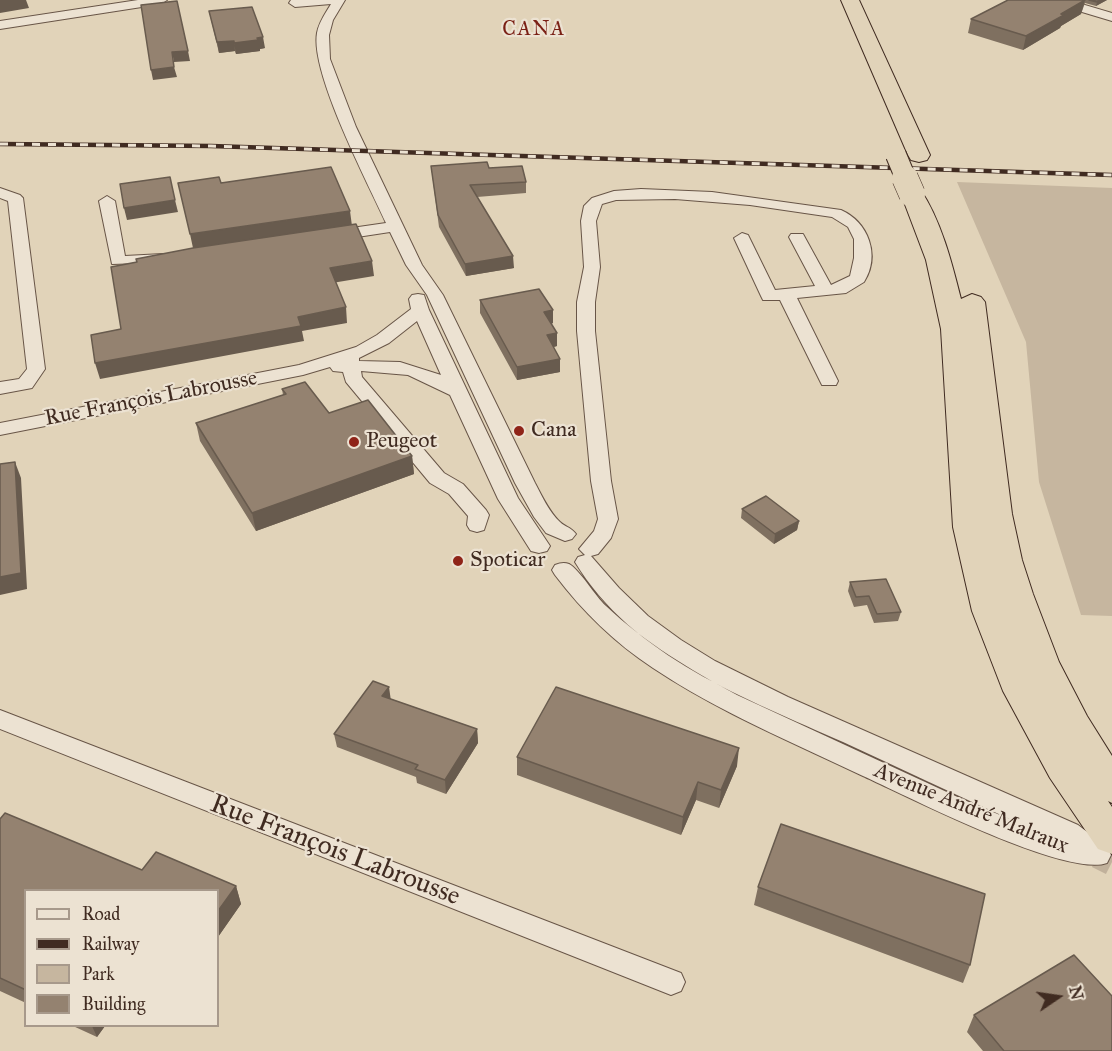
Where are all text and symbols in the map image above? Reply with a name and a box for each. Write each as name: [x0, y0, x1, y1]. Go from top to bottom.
district label: CANA: [502, 18, 566, 42]
street label: Rue François Labrousse: [42, 365, 260, 433]
place label: Cana: [531, 418, 576, 444]
marker: Cana: [512, 424, 526, 438]
place label: Peugeot: [366, 429, 437, 455]
marker: Peugeot: [347, 435, 361, 449]
place label: Spoticar: [470, 548, 545, 574]
marker: Spoticar: [451, 554, 465, 568]
street label: Avenue André Malraux: [870, 758, 1072, 860]
street label: Rue François Labrousse: [205, 788, 465, 914]
legend: [24, 889, 219, 1027]
text: Road: [82, 903, 120, 925]
text: Railway: [82, 933, 139, 955]
text: Park: [82, 963, 115, 985]
north arrow: [1028, 967, 1088, 1027]
text: N: [1065, 984, 1087, 1002]
text: Building: [82, 993, 145, 1015]

